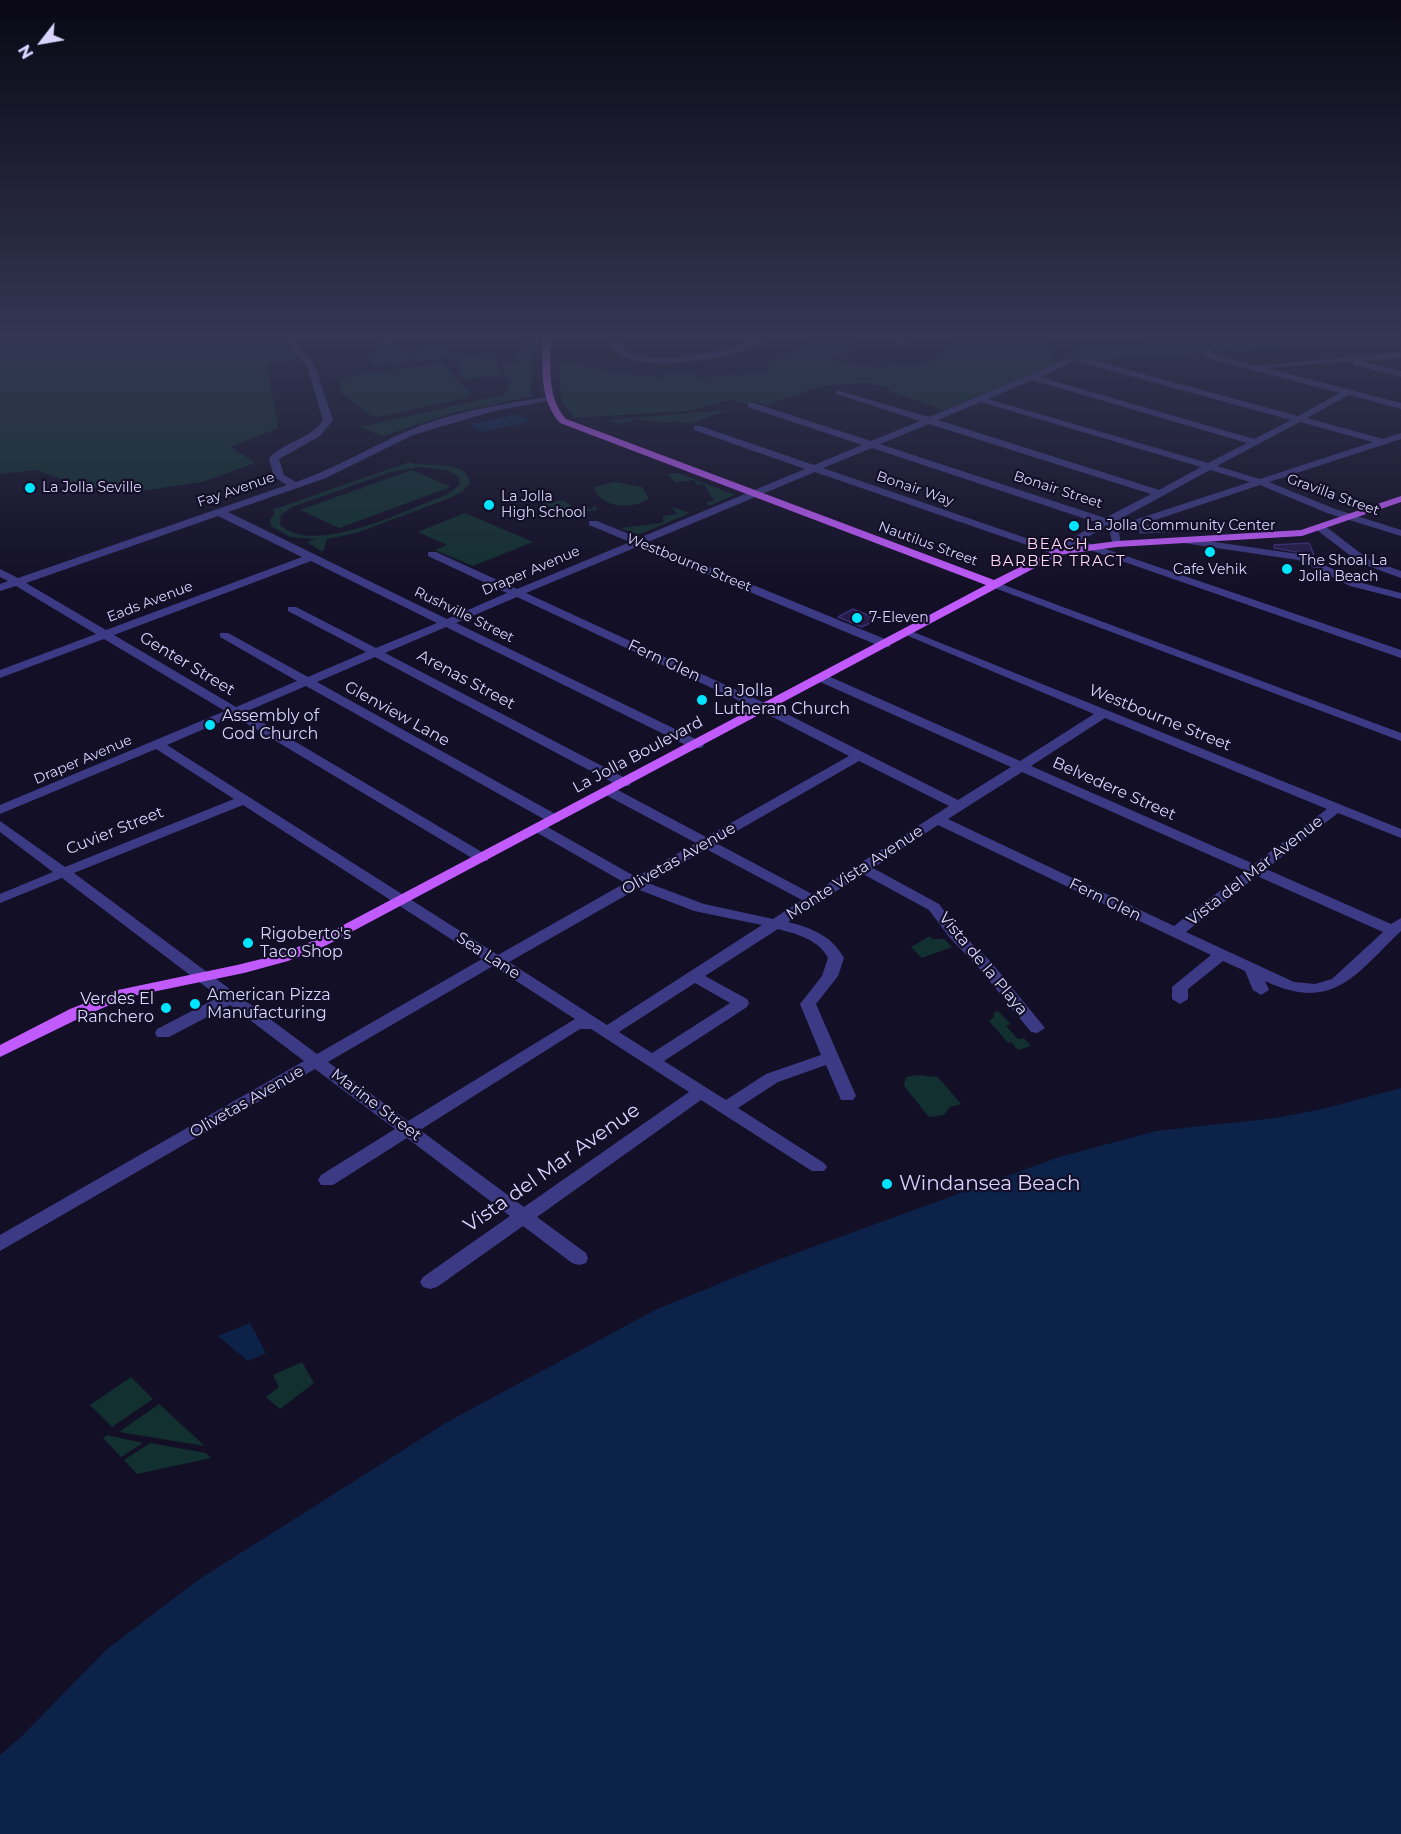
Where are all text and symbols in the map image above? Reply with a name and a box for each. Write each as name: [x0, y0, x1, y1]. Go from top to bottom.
north arrow: [12, 12, 72, 72]
text: N: [15, 41, 38, 62]
street label: Bonair Way: [874, 468, 956, 510]
street label: Bonair Street: [1011, 468, 1105, 512]
street label: Fay Avenue: [195, 469, 277, 511]
street label: Gravilla Street: [1284, 470, 1382, 520]
place label: La Jolla Seville: [42, 480, 142, 496]
marker: La Jolla Seville: [23, 481, 37, 495]
place label: La Jolla High School: [501, 489, 586, 522]
marker: La Jolla High School: [482, 498, 496, 512]
street label: Nautilus Street: [876, 518, 980, 570]
place label: La Jolla Community Center: [1086, 518, 1275, 534]
marker: La Jolla Community Center: [1067, 519, 1081, 533]
street label: Westbourne Street: [624, 530, 754, 596]
district label: BEACH BARBER TRACT: [990, 536, 1126, 571]
street label: Draper Avenue: [479, 543, 583, 599]
marker: Cafe Vehik: [1203, 545, 1217, 559]
place label: The Shoal La Jolla Beach: [1299, 553, 1388, 586]
place label: Cafe Vehik: [1173, 562, 1247, 578]
marker: The Shoal La Jolla Beach: [1280, 562, 1294, 576]
street label: Eads Avenue: [105, 578, 195, 626]
street label: Rushville Street: [411, 584, 517, 646]
place label: 7-Eleven: [869, 610, 929, 626]
marker: 7-Eleven: [850, 611, 864, 625]
street label: Genter Street: [136, 628, 238, 700]
street label: Fern Glen: [625, 636, 703, 686]
street label: Arenas Street: [414, 646, 518, 714]
street label: Glenview Lane: [341, 677, 453, 751]
place label: La Jolla Lutheran Church: [714, 681, 850, 719]
street label: Westbourne Street: [1086, 681, 1234, 755]
marker: La Jolla Lutheran Church: [695, 693, 709, 707]
place label: Assembly of God Church: [222, 706, 319, 744]
street label: La Jolla Boulevard: [570, 713, 706, 797]
marker: Assembly of God Church: [203, 718, 217, 732]
street label: Draper Avenue: [31, 732, 135, 788]
street label: Belvedere Street: [1049, 753, 1179, 825]
street label: Cuvier Street: [63, 803, 167, 859]
street label: Vista del Mar Avenue: [1183, 812, 1327, 930]
street label: Olivetas Avenue: [619, 819, 739, 899]
street label: Monte Vista Avenue: [783, 822, 927, 924]
street label: Fern Glen: [1066, 874, 1144, 926]
street label: Vista de la Playa: [934, 909, 1032, 1019]
place label: Rigoberto's Taco Shop: [260, 924, 351, 962]
street label: Sea Lane: [452, 928, 524, 984]
marker: Rigoberto's Taco Shop: [241, 936, 255, 950]
place label: American Pizza Manufacturing: [207, 985, 331, 1023]
place label: Verdes El Ranchero: [77, 989, 154, 1027]
marker: American Pizza Manufacturing: [188, 997, 202, 1011]
marker: Verdes El Ranchero: [159, 1001, 173, 1015]
street label: Olivetas Avenue: [187, 1062, 307, 1142]
street label: Marine Street: [327, 1065, 425, 1145]
street label: Vista del Mar Avenue: [459, 1098, 645, 1238]
place label: Windansea Beach: [899, 1172, 1081, 1196]
marker: Windansea Beach: [880, 1177, 894, 1191]

